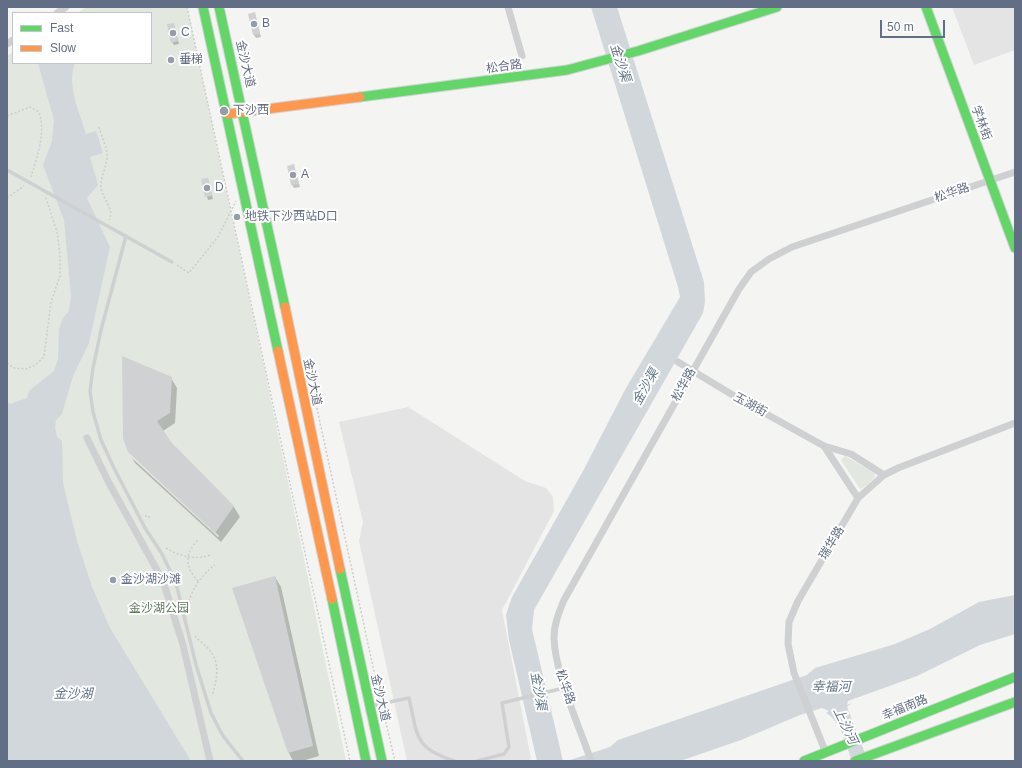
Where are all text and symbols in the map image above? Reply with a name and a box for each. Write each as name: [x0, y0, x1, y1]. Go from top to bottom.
legend: [12, 12, 152, 64]
scale bar: [882, 12, 947, 38]
place label: B: [262, 17, 270, 31]
marker: B: [249, 19, 259, 29]
text: 50 m: [887, 20, 914, 34]
text: Fast: [50, 21, 73, 35]
place label: C: [181, 26, 190, 40]
marker: C: [168, 28, 178, 38]
street label: 金沙大道: [233, 39, 257, 89]
text: Slow: [50, 41, 76, 55]
water label: 金沙渠: [607, 42, 633, 84]
place label: 垂梯: [179, 53, 203, 67]
marker: 垂梯: [166, 55, 176, 65]
street label: 松合路: [485, 57, 523, 77]
place label: 下沙西: [233, 104, 269, 118]
street label: 学林街: [968, 104, 994, 142]
marker: 下沙西: [218, 105, 230, 117]
place label: A: [301, 168, 309, 182]
marker: A: [288, 170, 298, 180]
street label: 松华路: [933, 180, 971, 206]
place label: D: [215, 181, 224, 195]
marker: D: [202, 183, 212, 193]
place label: 地铁下沙西站D口: [245, 210, 338, 224]
marker: 地铁下沙西站D口: [232, 212, 242, 222]
street label: 金沙大道: [300, 357, 324, 407]
water label: 金沙渠: [630, 366, 662, 408]
street label: 松华路: [669, 366, 699, 404]
street label: 玉湖街: [731, 390, 769, 420]
street label: 瑞华路: [817, 524, 847, 562]
place label: 金沙湖沙滩: [121, 573, 181, 587]
marker: 金沙湖沙滩: [108, 575, 118, 585]
park label: 金沙湖公园: [129, 602, 189, 616]
street label: 松华路: [552, 668, 578, 706]
water label: 金沙渠: [527, 670, 549, 712]
street label: 金沙大道: [368, 673, 392, 723]
water label: 幸福河: [812, 679, 850, 695]
water label: 金沙湖: [54, 686, 92, 702]
street label: 幸福南路: [880, 692, 930, 724]
water label: 上沙河: [829, 705, 861, 747]

